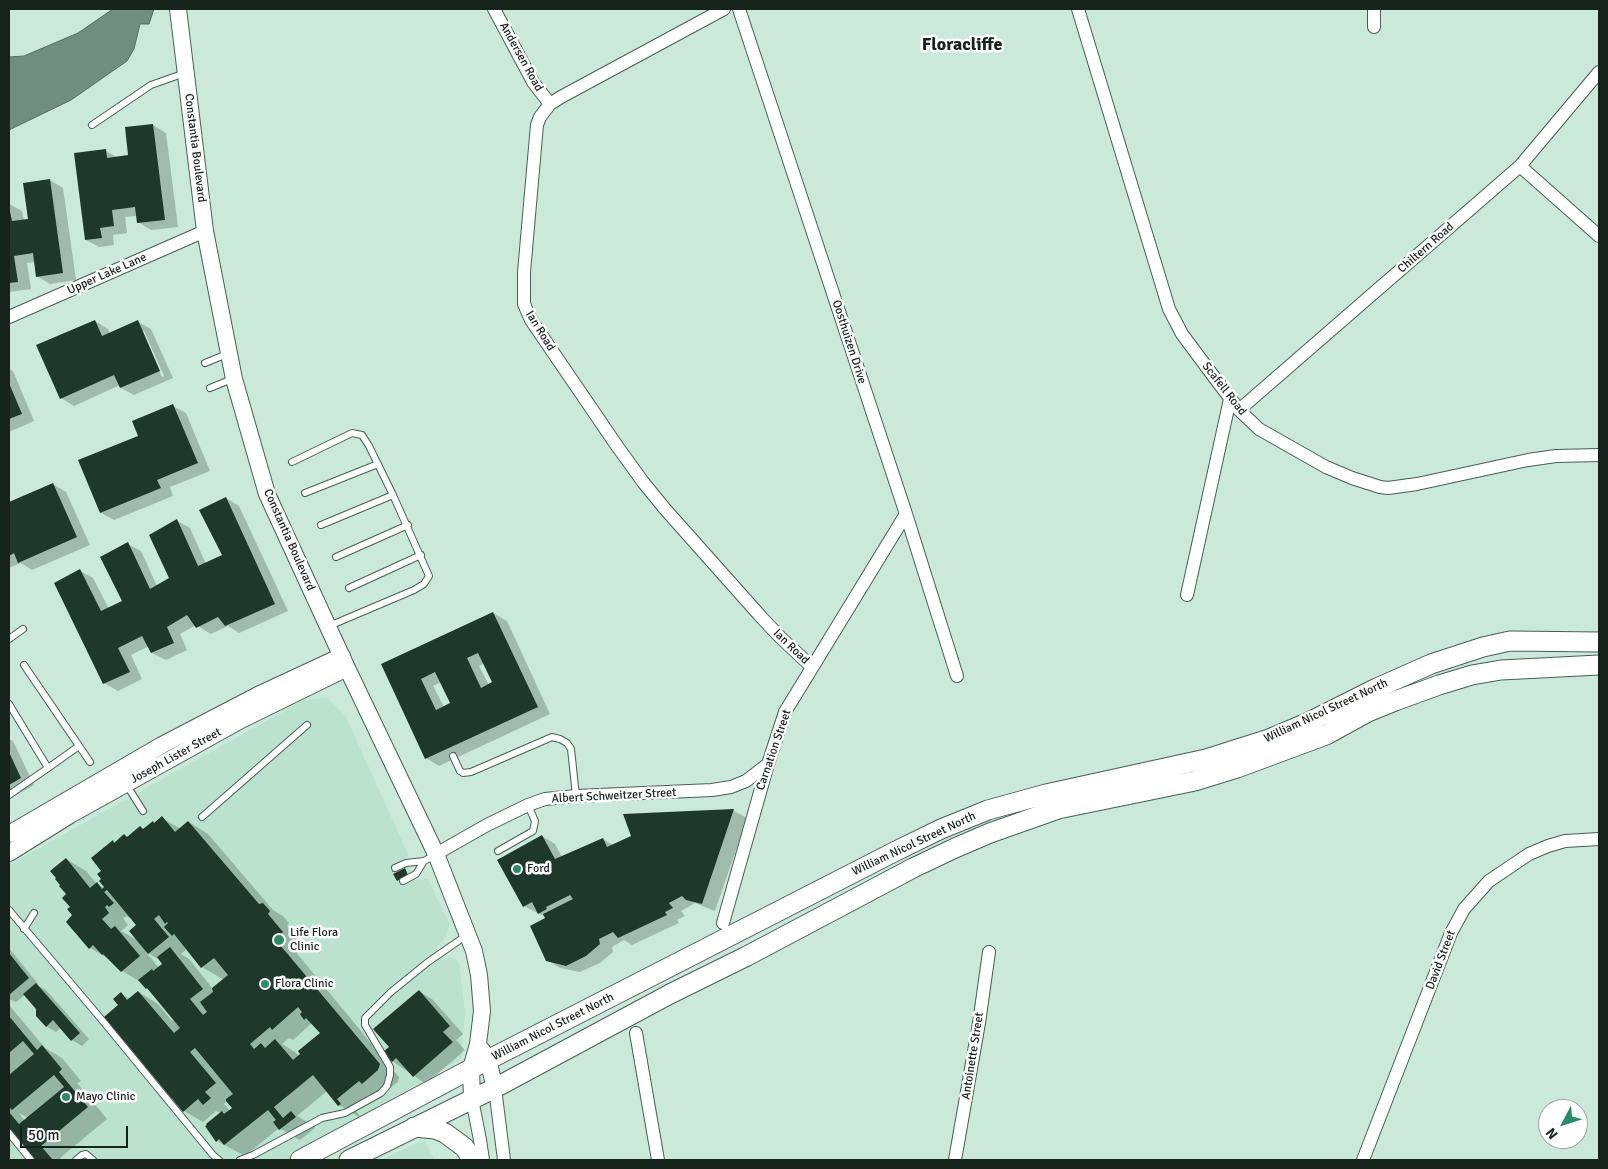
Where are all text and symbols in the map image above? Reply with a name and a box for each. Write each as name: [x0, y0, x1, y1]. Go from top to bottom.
street label: Andersen Road: [496, 20, 546, 94]
district label: Floracliffe: [922, 34, 1002, 56]
street label: Constantia Boulevard: [181, 93, 209, 203]
street label: Chiltern Road: [1395, 220, 1457, 276]
street label: Upper Lake Lane: [65, 250, 149, 298]
street label: Oosthuizen Drive: [829, 298, 869, 386]
street label: Ian Road: [522, 308, 558, 354]
street label: Scafell Road: [1199, 360, 1249, 418]
street label: Constantia Boulevard: [260, 487, 318, 593]
street label: Ian Road: [770, 626, 812, 668]
street label: William Nicol Street North: [1262, 676, 1390, 746]
street label: Carnation Street: [753, 708, 795, 792]
street label: Joseph Lister Street: [128, 725, 224, 787]
street label: Albert Schweitzer Street: [551, 786, 677, 806]
street label: William Nicol Street North: [850, 809, 978, 879]
place label: Ford: [527, 862, 550, 876]
marker: Ford: [511, 863, 523, 875]
place label: Life Flora Clinic: [290, 926, 338, 954]
street label: David Street: [1423, 928, 1459, 992]
marker: Life Flora Clinic: [272, 933, 286, 947]
place label: Flora Clinic: [275, 977, 333, 991]
marker: Flora Clinic: [259, 978, 271, 990]
street label: William Nicol Street North: [490, 990, 616, 1064]
street label: Antoinette Street: [959, 1011, 987, 1101]
place label: Mayo Clinic: [76, 1090, 135, 1104]
marker: Mayo Clinic: [60, 1091, 72, 1103]
north arrow: [1538, 1099, 1588, 1149]
scale bar: [22, 1116, 130, 1148]
text: N: [1542, 1124, 1562, 1143]
text: 50 m: [28, 1126, 59, 1144]

